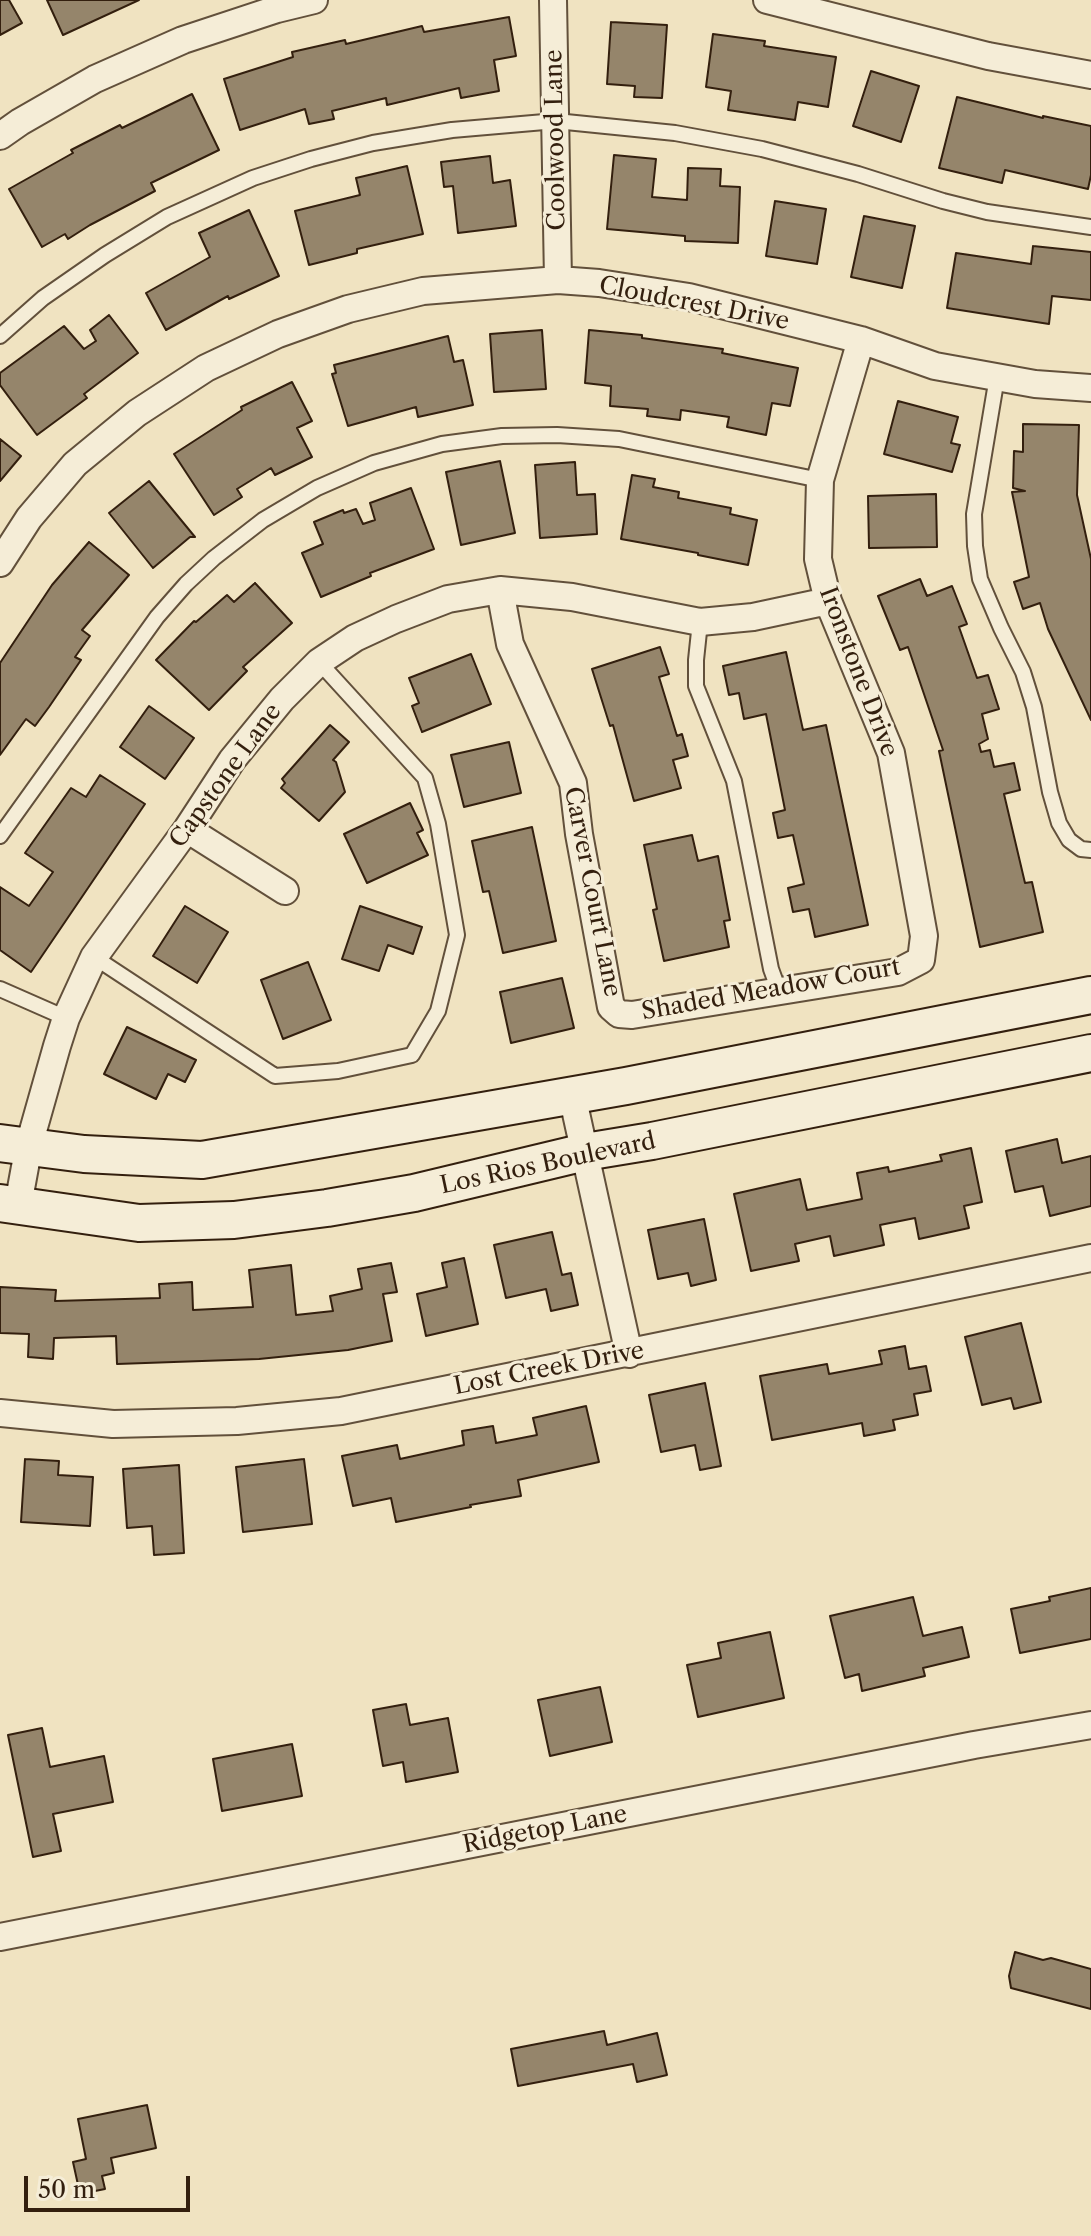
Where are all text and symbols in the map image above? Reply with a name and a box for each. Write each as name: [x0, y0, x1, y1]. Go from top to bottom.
street label: Coolwood Lane: [540, 49, 572, 231]
street label: Cloudcrest Drive: [596, 271, 792, 337]
street label: Ironstone Drive: [812, 583, 904, 761]
street label: Capstone Lane: [164, 698, 288, 854]
street label: Carver Court Lane: [558, 785, 626, 999]
street label: Shaded Meadow Court: [639, 953, 903, 1027]
street label: Los Rios Boulevard: [438, 1127, 658, 1201]
street label: Lost Creek Drive: [451, 1336, 647, 1402]
street label: Ridgetop Lane: [460, 1800, 630, 1860]
scale bar: [28, 2160, 194, 2210]
text: 50 m: [38, 2175, 95, 2204]

